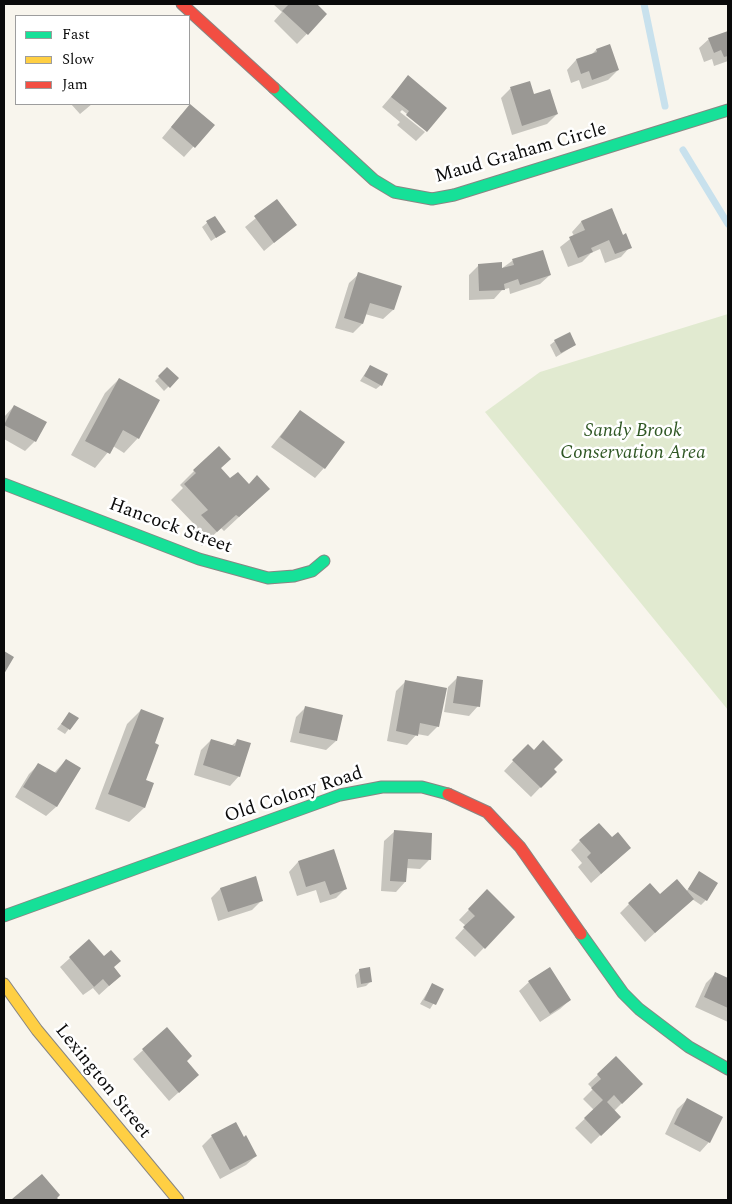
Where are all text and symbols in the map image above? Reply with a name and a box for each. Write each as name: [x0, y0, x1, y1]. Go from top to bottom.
legend: [15, 15, 190, 105]
text: Fast: [62, 23, 90, 46]
text: Slow: [62, 48, 94, 71]
text: Jam: [62, 73, 88, 96]
street label: Maud Graham Circle: [433, 119, 609, 189]
park label: Sandy Brook Conservation Area: [560, 421, 706, 465]
street label: Hancock Street: [105, 494, 235, 560]
street label: Old Colony Road: [222, 763, 366, 829]
street label: Lexington Street: [49, 1020, 155, 1144]

